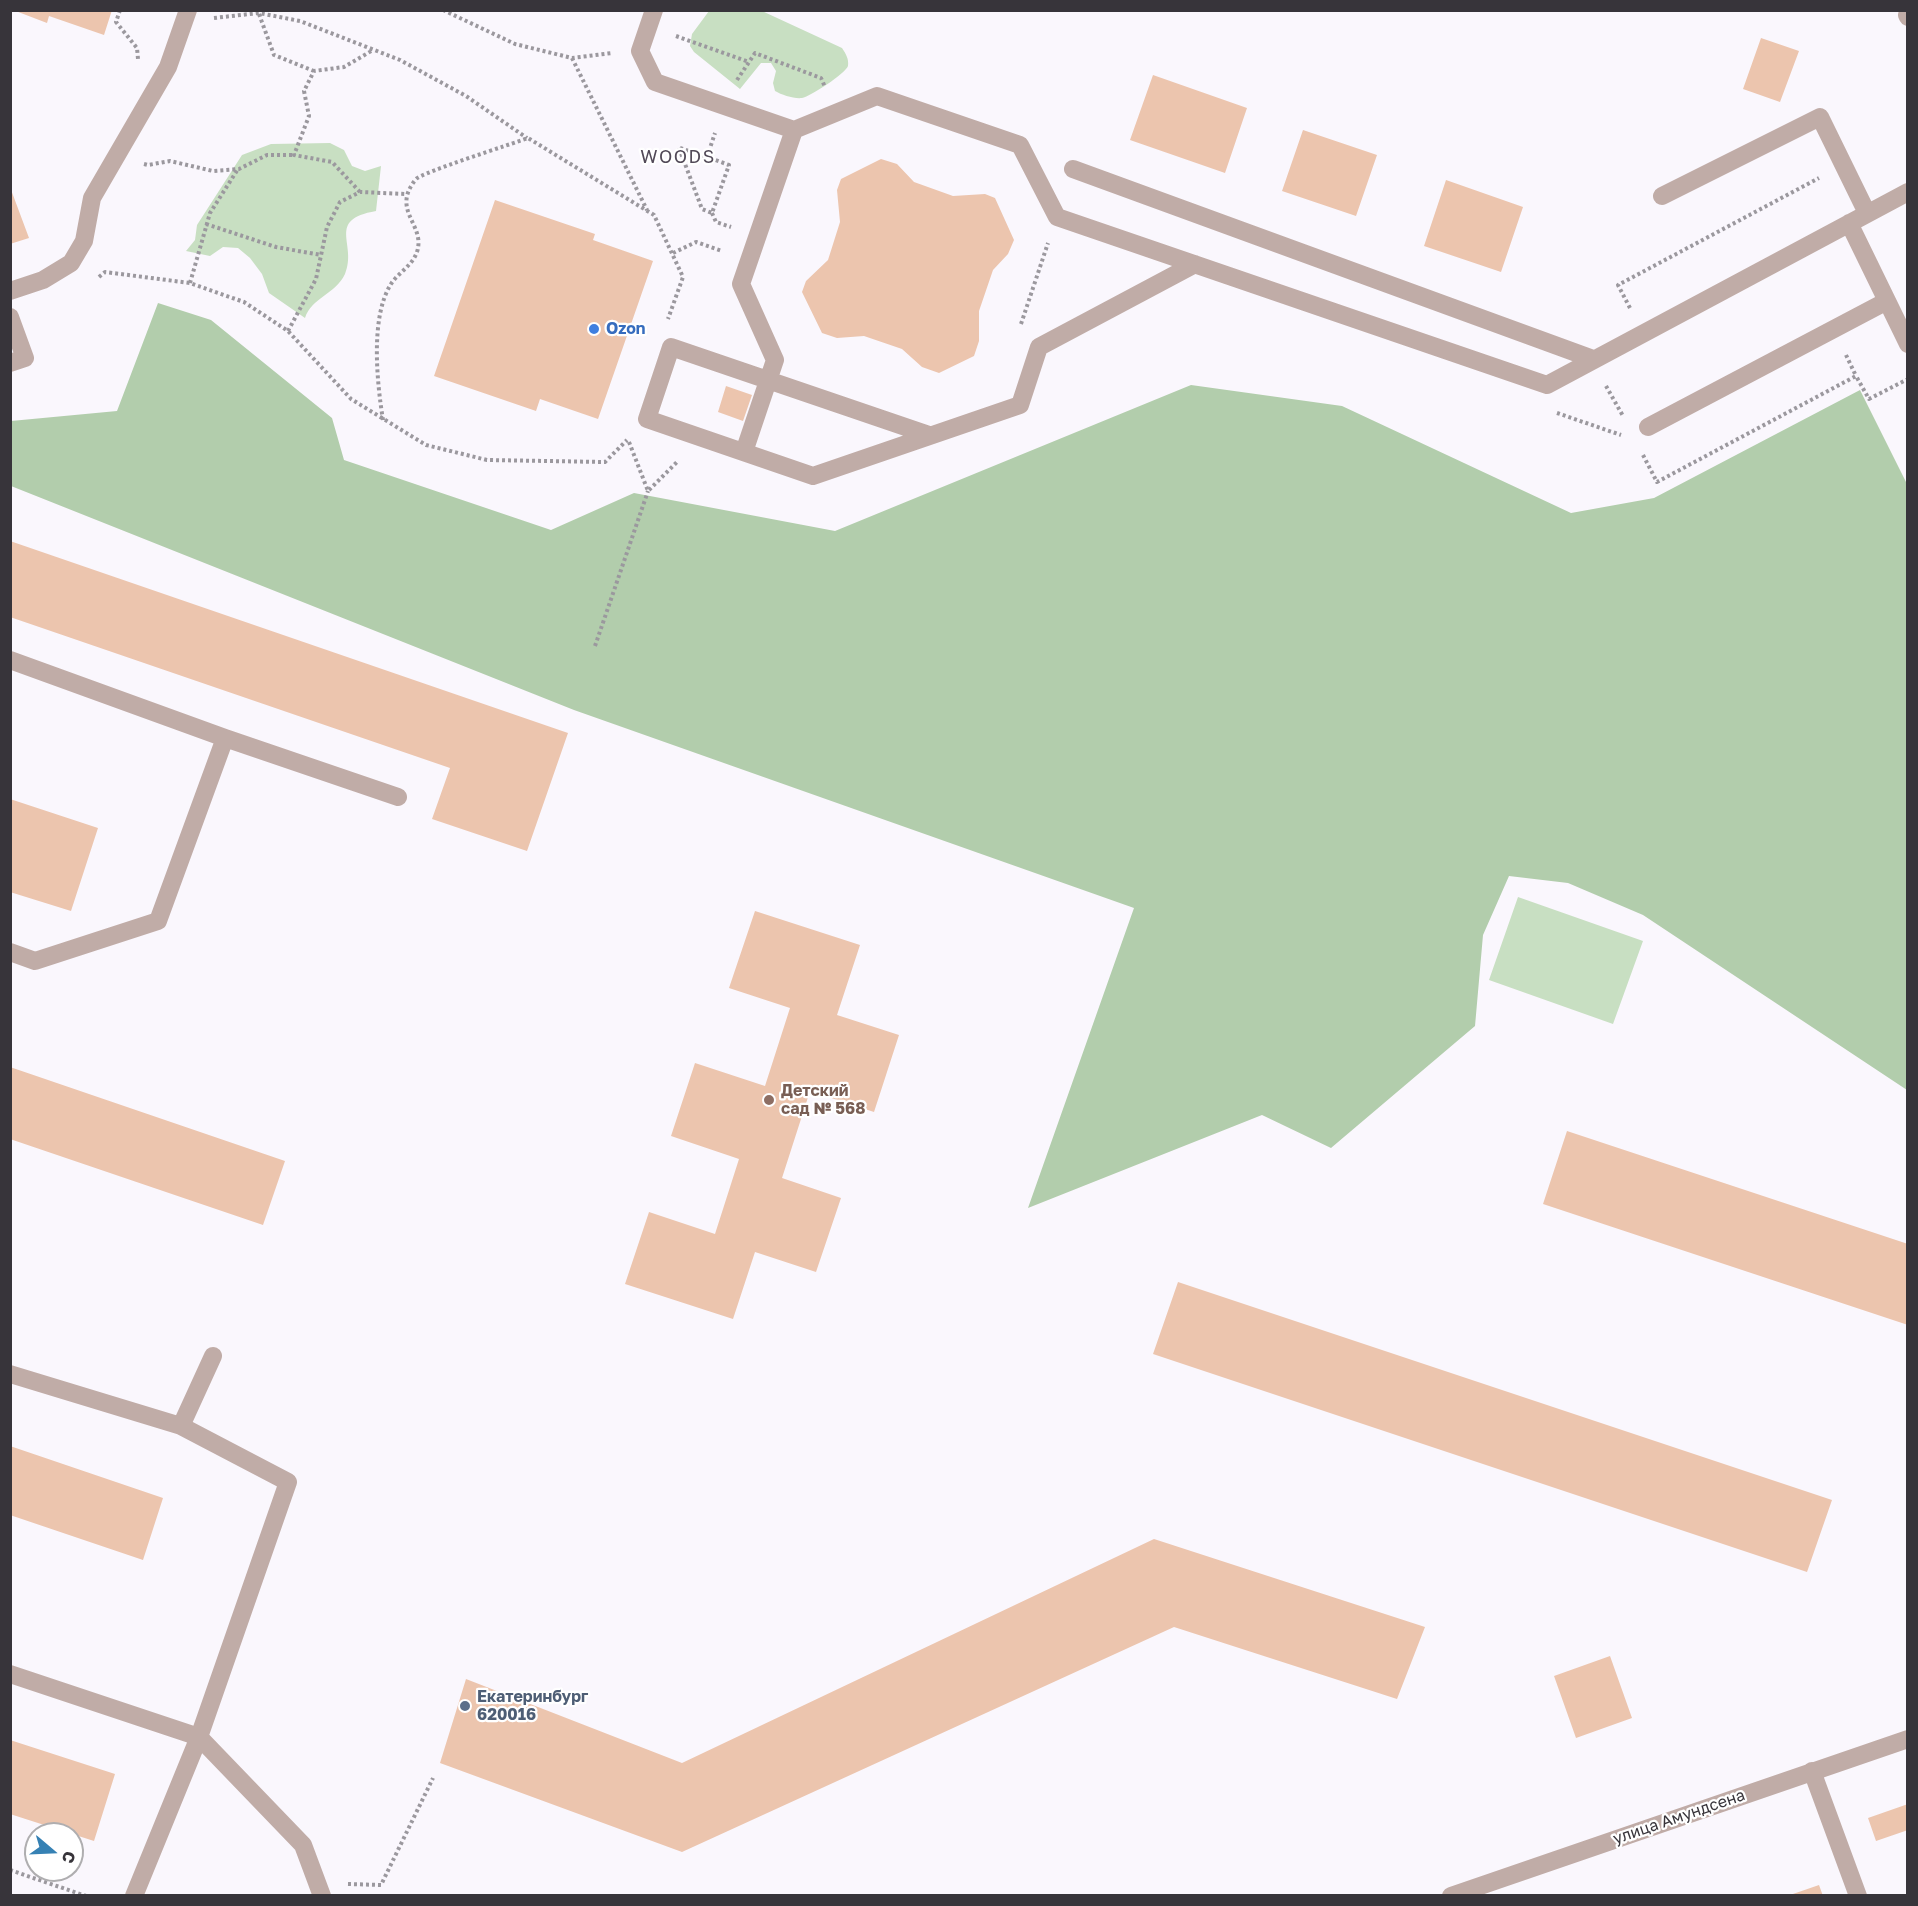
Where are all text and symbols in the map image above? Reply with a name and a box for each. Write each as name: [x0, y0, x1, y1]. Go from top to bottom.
district label: WOODS: [640, 146, 716, 168]
place label: Ozon: [606, 319, 646, 339]
marker: Ozon: [587, 322, 601, 336]
place label: Детский сад № 568: [781, 1081, 865, 1119]
marker: Детский сад № 568: [762, 1093, 776, 1107]
place label: Екатеринбург 620016: [477, 1687, 588, 1725]
marker: Екатеринбург 620016: [458, 1699, 472, 1713]
street label: улица Амундсена: [1610, 1785, 1748, 1849]
north arrow: [24, 1822, 84, 1882]
text: С: [58, 1849, 80, 1866]

